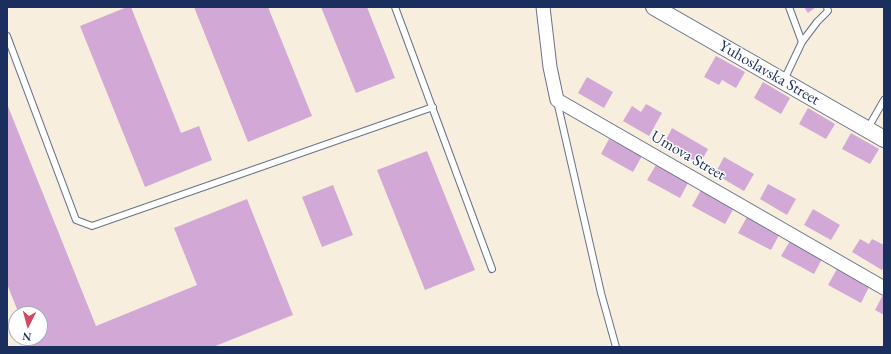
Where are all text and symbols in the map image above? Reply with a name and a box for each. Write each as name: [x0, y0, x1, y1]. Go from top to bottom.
street label: Yuhoslavska Street: [715, 36, 823, 110]
street label: Umova Street: [647, 127, 729, 185]
north arrow: [8, 306, 48, 346]
text: N: [22, 330, 32, 344]

